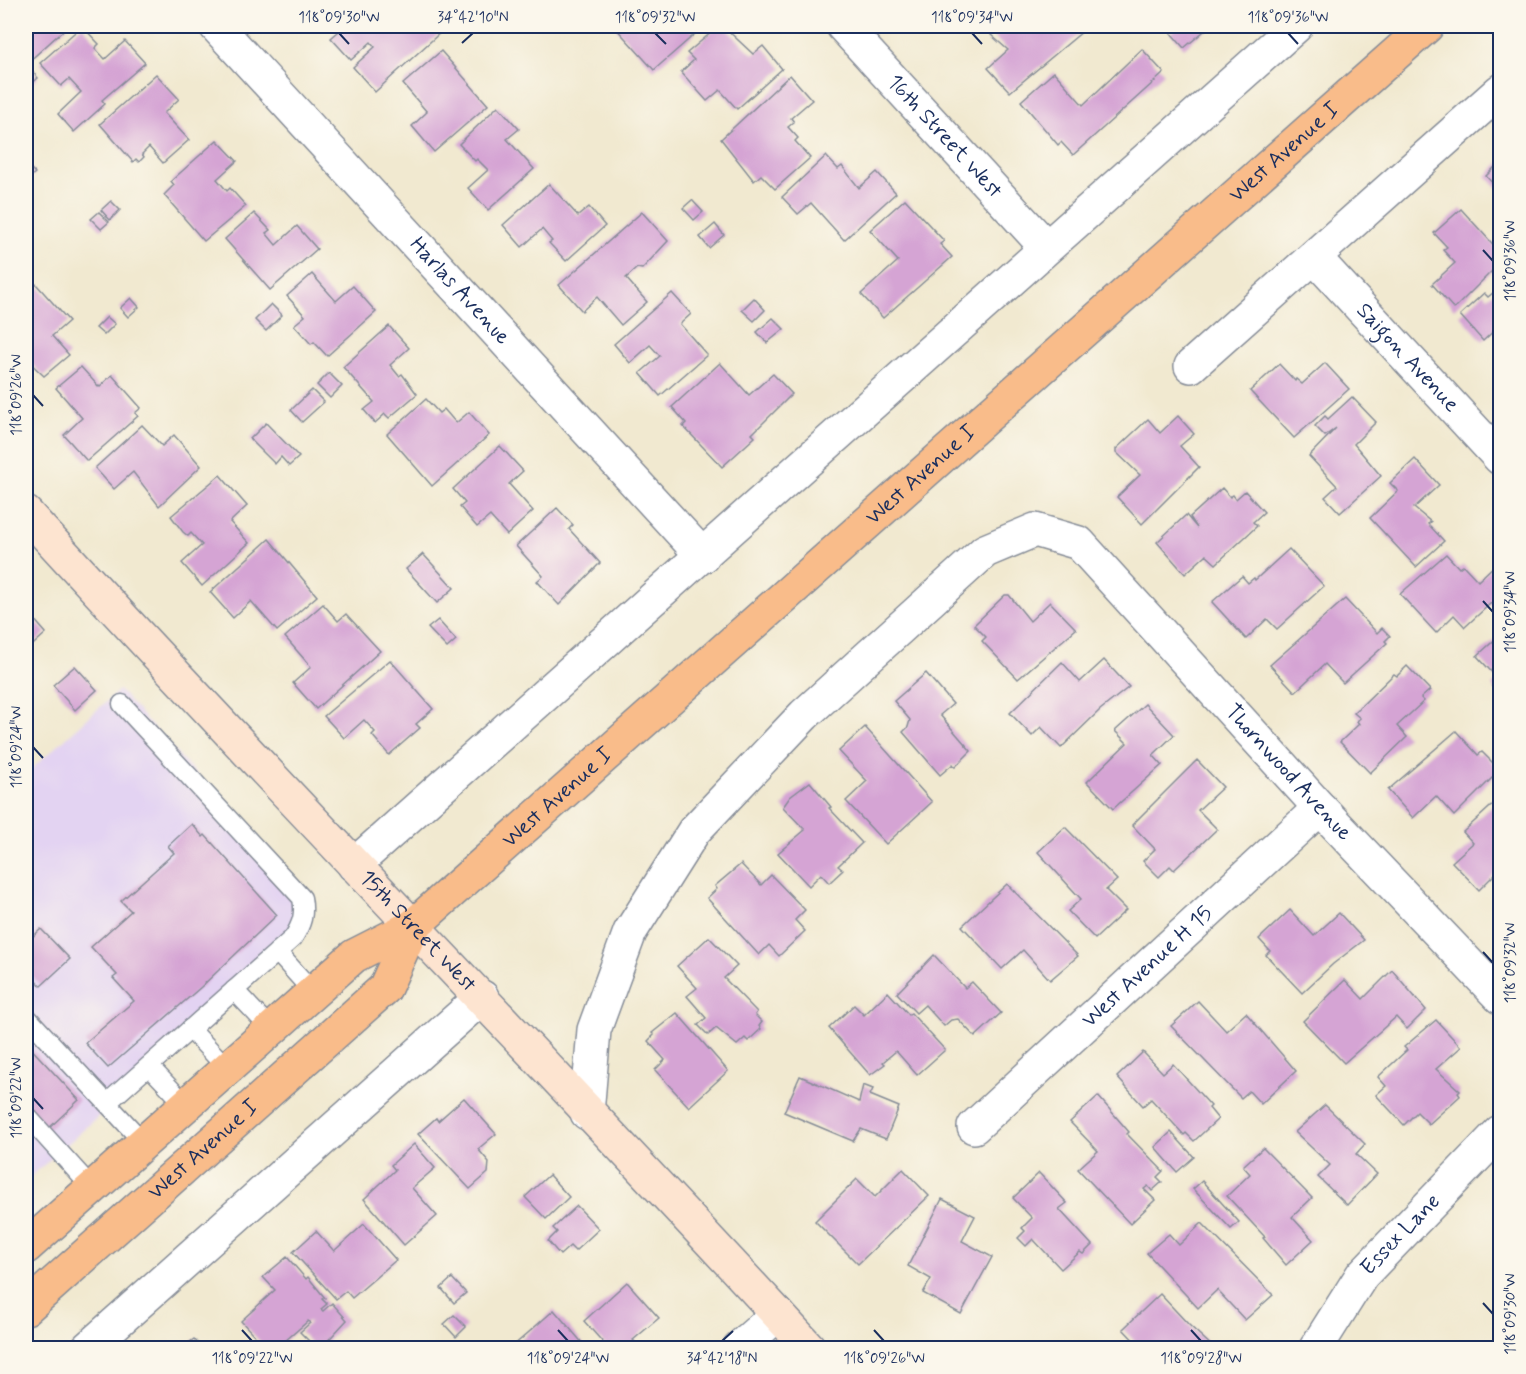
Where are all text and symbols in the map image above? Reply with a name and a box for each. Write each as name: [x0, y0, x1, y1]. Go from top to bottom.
text: 118°09'30"W: [298, 8, 380, 28]
text: 34°42'10"N: [437, 8, 509, 28]
text: 118°09'32"W: [615, 8, 695, 28]
text: 118°09'34"W: [931, 8, 1013, 28]
text: 118°09'36"W: [1248, 8, 1328, 28]
street label: 16th Street West: [881, 69, 1008, 204]
street label: West Avenue I: [1223, 96, 1346, 209]
text: 118°09'36"W: [1501, 221, 1521, 301]
street label: Harlas Avenue: [403, 231, 516, 351]
street label: Saigon Avenue: [1350, 297, 1465, 419]
text: 118°09'26"W: [7, 354, 27, 436]
street label: West Avenue I: [860, 418, 982, 532]
text: 118°09'34"W: [1501, 571, 1521, 653]
street label: Thornwood Avenue: [1219, 698, 1358, 847]
text: 118°09'24"W: [7, 706, 27, 788]
street label: West Avenue I: [496, 741, 619, 854]
street label: 15th Street West: [353, 864, 482, 998]
street label: West Avenue H 15: [1076, 900, 1219, 1034]
text: 118°09'32"W: [1501, 923, 1521, 1003]
text: 118°09'22"W: [7, 1057, 27, 1139]
street label: West Avenue I: [143, 1093, 265, 1206]
street label: Essex Lane: [1355, 1188, 1447, 1282]
text: 118°09'30"W: [1501, 1273, 1521, 1355]
text: 118°09'22"W: [211, 1349, 293, 1369]
text: 118°09'24"W: [527, 1349, 609, 1369]
text: 34°42'18"N: [686, 1349, 758, 1369]
text: 118°09'26"W: [843, 1349, 925, 1369]
text: 118°09'28"W: [1160, 1349, 1242, 1369]

